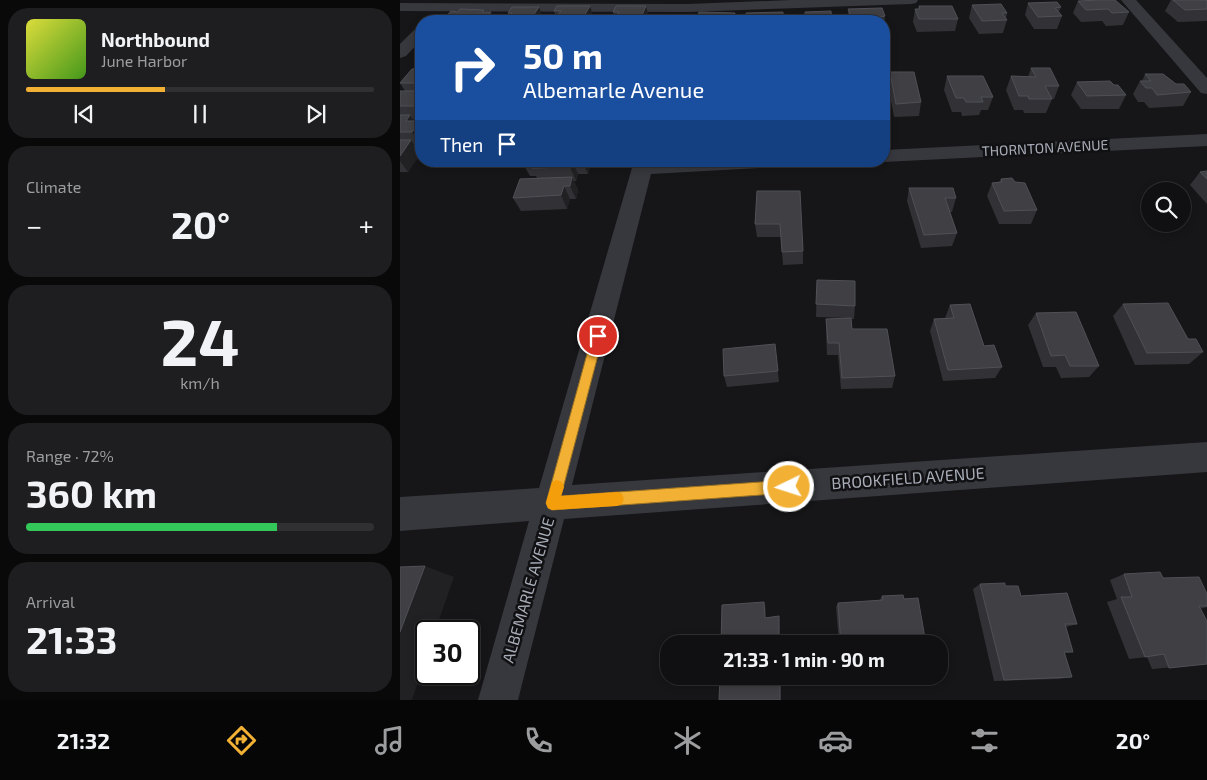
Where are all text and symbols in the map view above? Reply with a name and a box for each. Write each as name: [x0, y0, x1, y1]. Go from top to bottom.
text: Northbound: [101, 28, 210, 51]
text: 50 m: [523, 34, 603, 76]
icon: right: [440, 35, 505, 100]
text: June Harbor: [101, 51, 188, 70]
text: Albemarle Avenue: [523, 76, 704, 102]
icon: previous: [70, 100, 98, 128]
icon: pause: [186, 100, 214, 128]
icon: next: [302, 100, 330, 128]
icon: arrive: [493, 130, 521, 158]
text: Then: [440, 133, 483, 156]
street label: THORNTON AVENUE: [981, 136, 1109, 159]
text: Climate: [26, 177, 81, 196]
map controls: [1141, 182, 1191, 232]
button: search: [1141, 182, 1191, 232]
text: 20°: [171, 201, 230, 247]
text: −: [26, 208, 42, 242]
text: +: [359, 208, 374, 242]
text: 24: [160, 301, 240, 379]
pin: [577, 315, 619, 357]
icon: arrive: [584, 322, 612, 350]
text: km/h: [180, 373, 220, 392]
text: Range · 72%: [26, 446, 114, 465]
position arrow: [762, 460, 814, 512]
street label: BROOKFIELD AVENUE: [831, 463, 985, 492]
text: 360 km: [26, 470, 157, 516]
street label: ALBEMARLE AVENUE: [498, 515, 557, 665]
text: Arrival: [26, 592, 75, 611]
text: 21:33: [26, 616, 117, 662]
speed limit sign: 30: [415, 620, 480, 685]
text: 21:33 · 1 min · 90 m: [723, 648, 885, 671]
icon: directions: [224, 723, 259, 758]
icon: music: [372, 723, 407, 758]
icon: phone: [521, 723, 556, 758]
icon: climate: [670, 723, 705, 758]
icon: car: [818, 723, 853, 758]
icon: filters: [967, 723, 1002, 758]
text: 21:32: [57, 727, 110, 753]
text: 20°: [1116, 727, 1150, 753]

